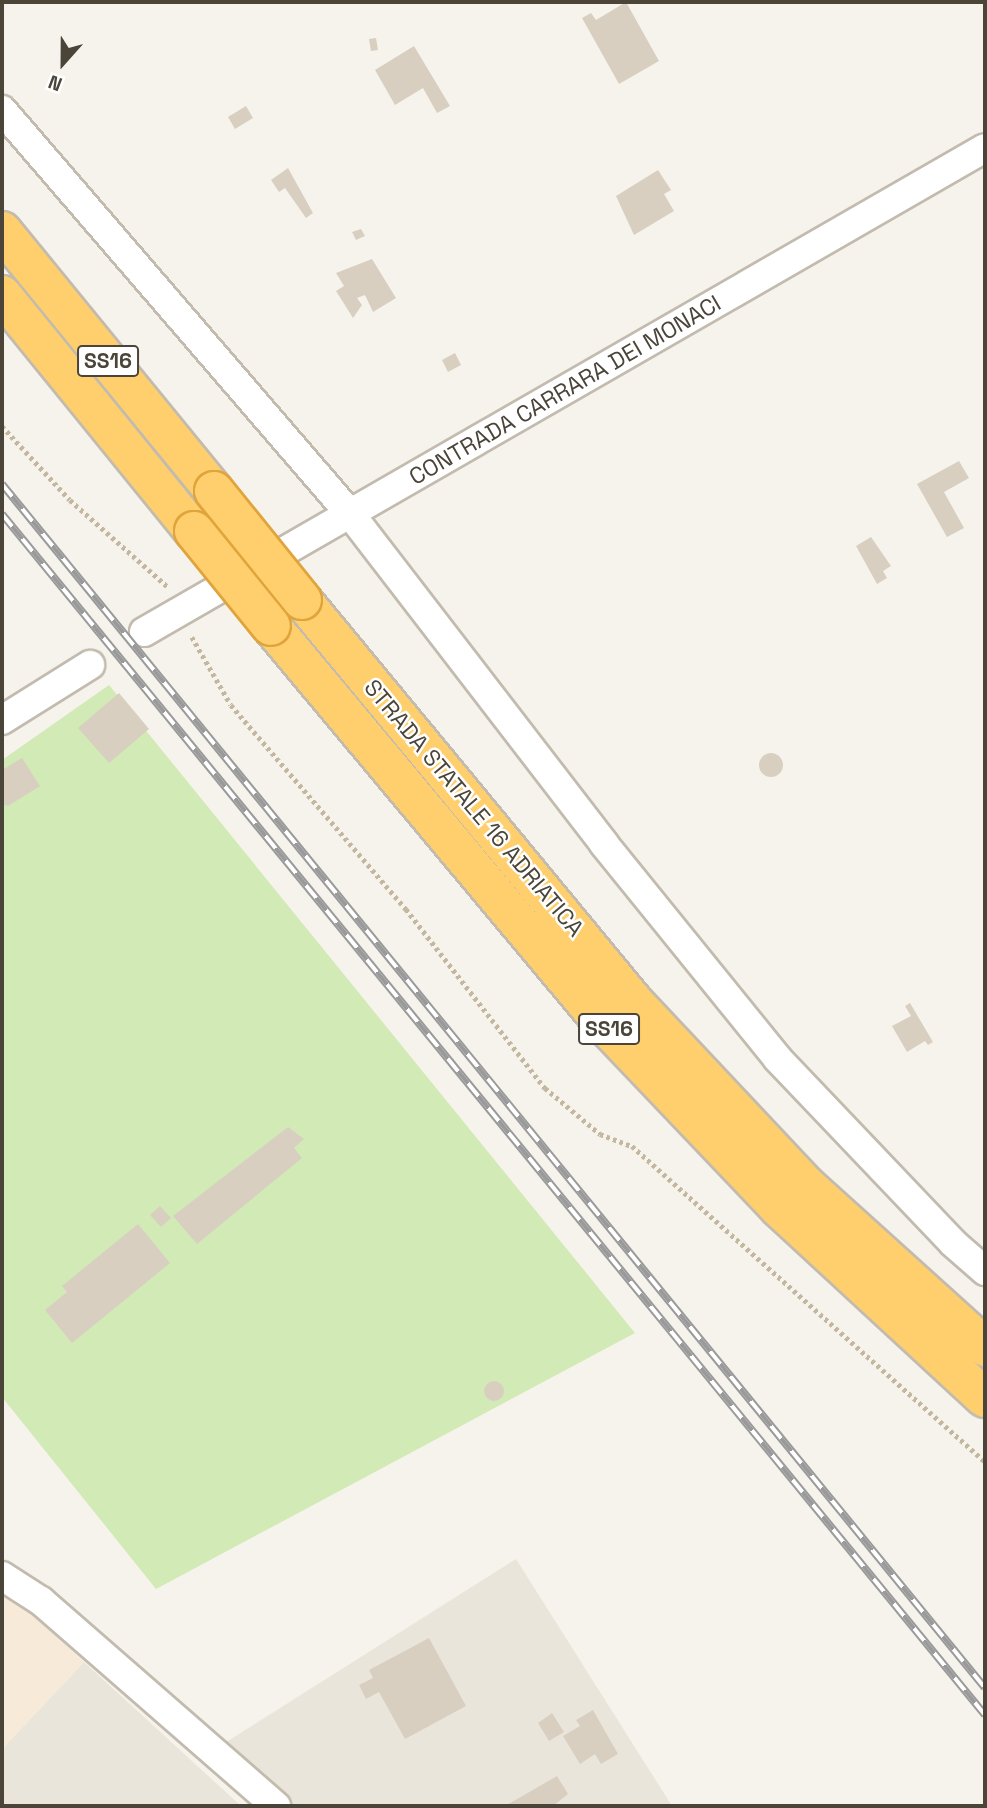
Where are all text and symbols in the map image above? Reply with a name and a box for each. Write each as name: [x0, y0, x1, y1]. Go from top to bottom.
north arrow: [28, 28, 98, 98]
text: N: [45, 69, 66, 97]
street label: CONTRADA CARRARA DEI MONACI: [404, 289, 726, 491]
road number: SS16: [76, 344, 140, 378]
street label: STRADA STATALE 16 ADRIATICA: [358, 674, 590, 942]
road number: SS16: [578, 1012, 640, 1046]

